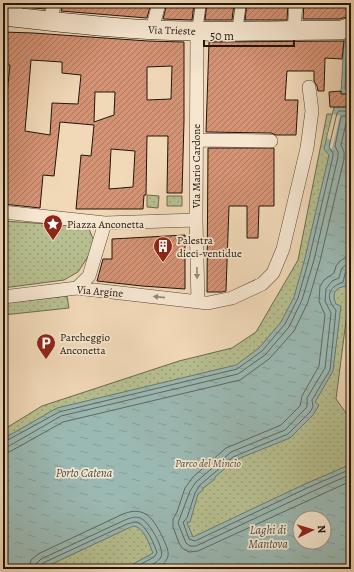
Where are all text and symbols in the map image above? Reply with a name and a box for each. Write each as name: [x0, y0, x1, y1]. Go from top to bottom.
street label: Via Trieste: [147, 22, 196, 39]
scale bar: [204, 22, 294, 48]
text: 50 m: [210, 28, 234, 44]
street label: Via Mario Cardone: [189, 124, 204, 209]
place icon: Piazza Anconetta: [42, 213, 64, 241]
place label: Piazza Anconetta: [67, 217, 145, 232]
place label: Palestra dieci-ventidue: [177, 233, 242, 261]
building icon: Palestra dieci-ventidue: [152, 235, 174, 263]
one-way arrow: [194, 267, 200, 280]
street label: Via Argine: [75, 282, 124, 301]
one-way arrow: [153, 294, 165, 300]
place label: Parcheggio Anconetta: [59, 330, 111, 358]
parking icon: Parcheggio Anconetta: [35, 332, 57, 360]
park label: Parco del Mincio: [175, 456, 242, 471]
water label: Porto Catena: [56, 465, 113, 481]
north arrow: [292, 510, 332, 550]
water label: Laghi di Mantova: [248, 522, 288, 552]
text: N: [314, 525, 329, 534]

